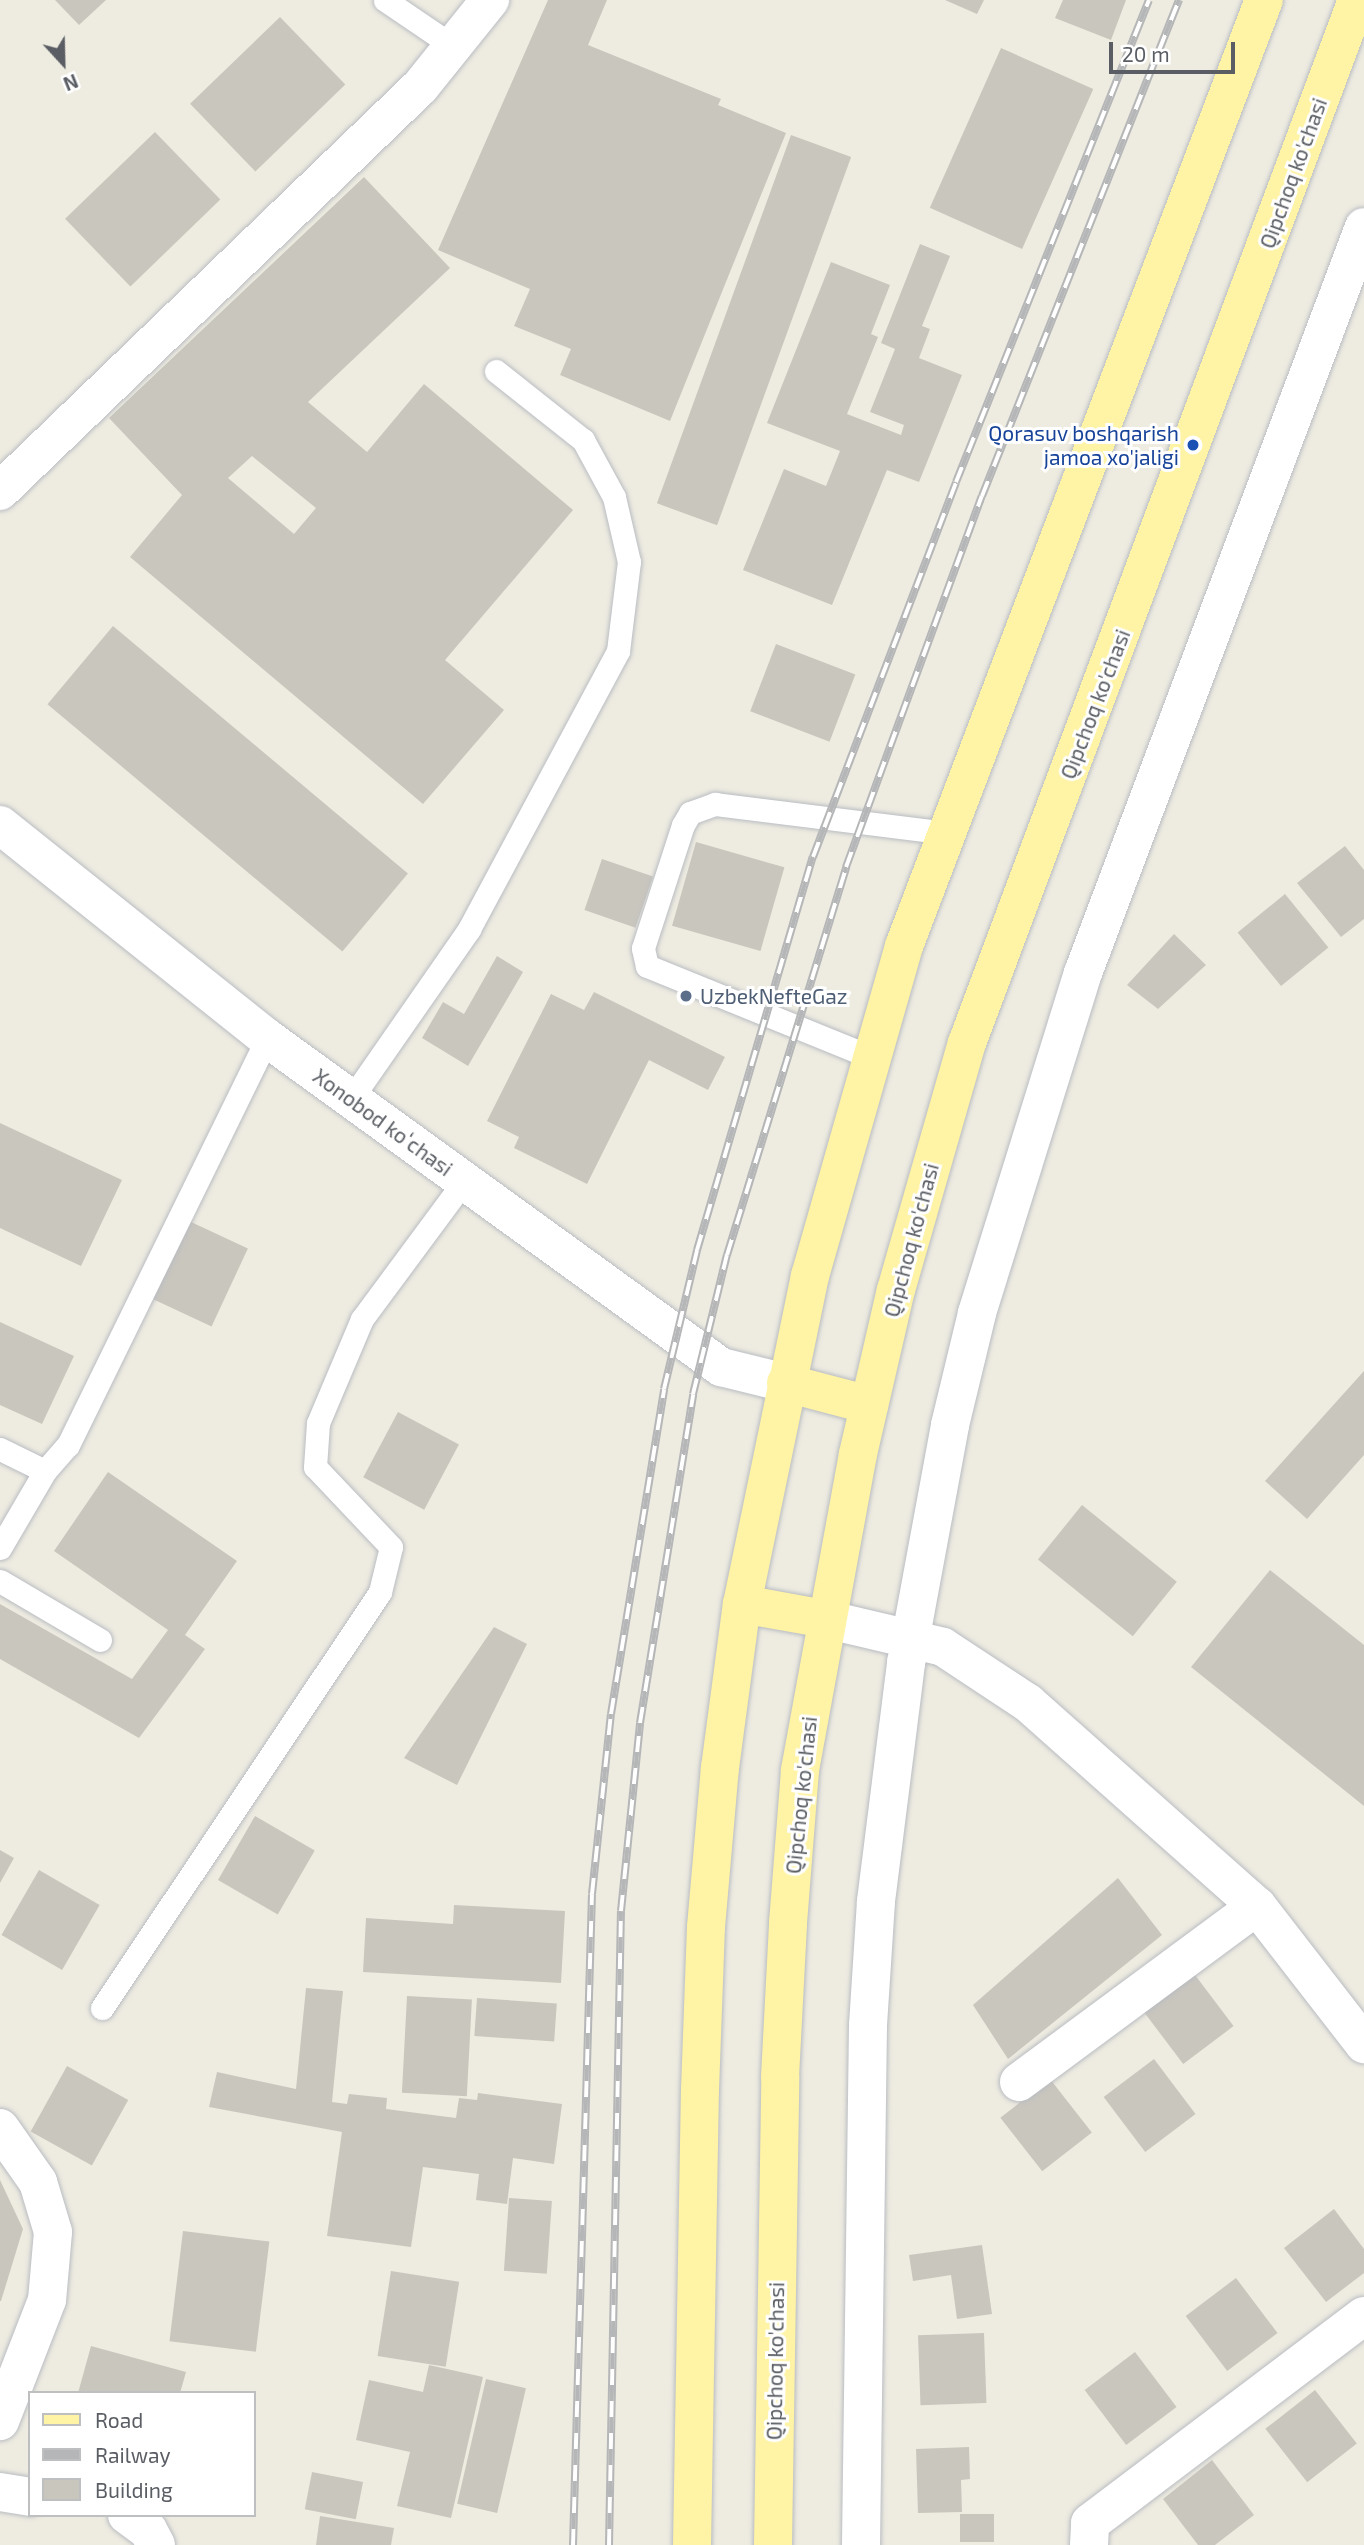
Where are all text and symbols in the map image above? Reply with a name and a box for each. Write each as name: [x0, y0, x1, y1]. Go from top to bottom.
north arrow: [28, 28, 98, 98]
scale bar: [1112, 28, 1238, 72]
text: 20 m: [1122, 41, 1170, 66]
text: N: [60, 70, 82, 96]
street label: Qipchoq ko'chasi: [1254, 94, 1332, 252]
place label: Qorasuv boshqarish jamoa xo'jaligi: [988, 420, 1179, 470]
marker: Qorasuv boshqarish jamoa xo'jaligi: [1185, 437, 1201, 453]
street label: Qipchoq ko'chasi: [1055, 626, 1135, 782]
place label: UzbekNefteGaz: [700, 983, 847, 1009]
marker: UzbekNefteGaz: [678, 988, 694, 1004]
street label: Xonobod koʻchasi: [308, 1063, 458, 1181]
street label: Qipchoq ko'chasi: [878, 1160, 944, 1320]
street label: Qipchoq ko'chasi: [780, 1715, 822, 1875]
street label: Qipchoq ko'chasi: [761, 2282, 789, 2440]
legend: [28, 2391, 256, 2517]
text: Road: [95, 2407, 143, 2432]
text: Railway: [95, 2442, 171, 2467]
text: Building: [95, 2477, 173, 2502]

